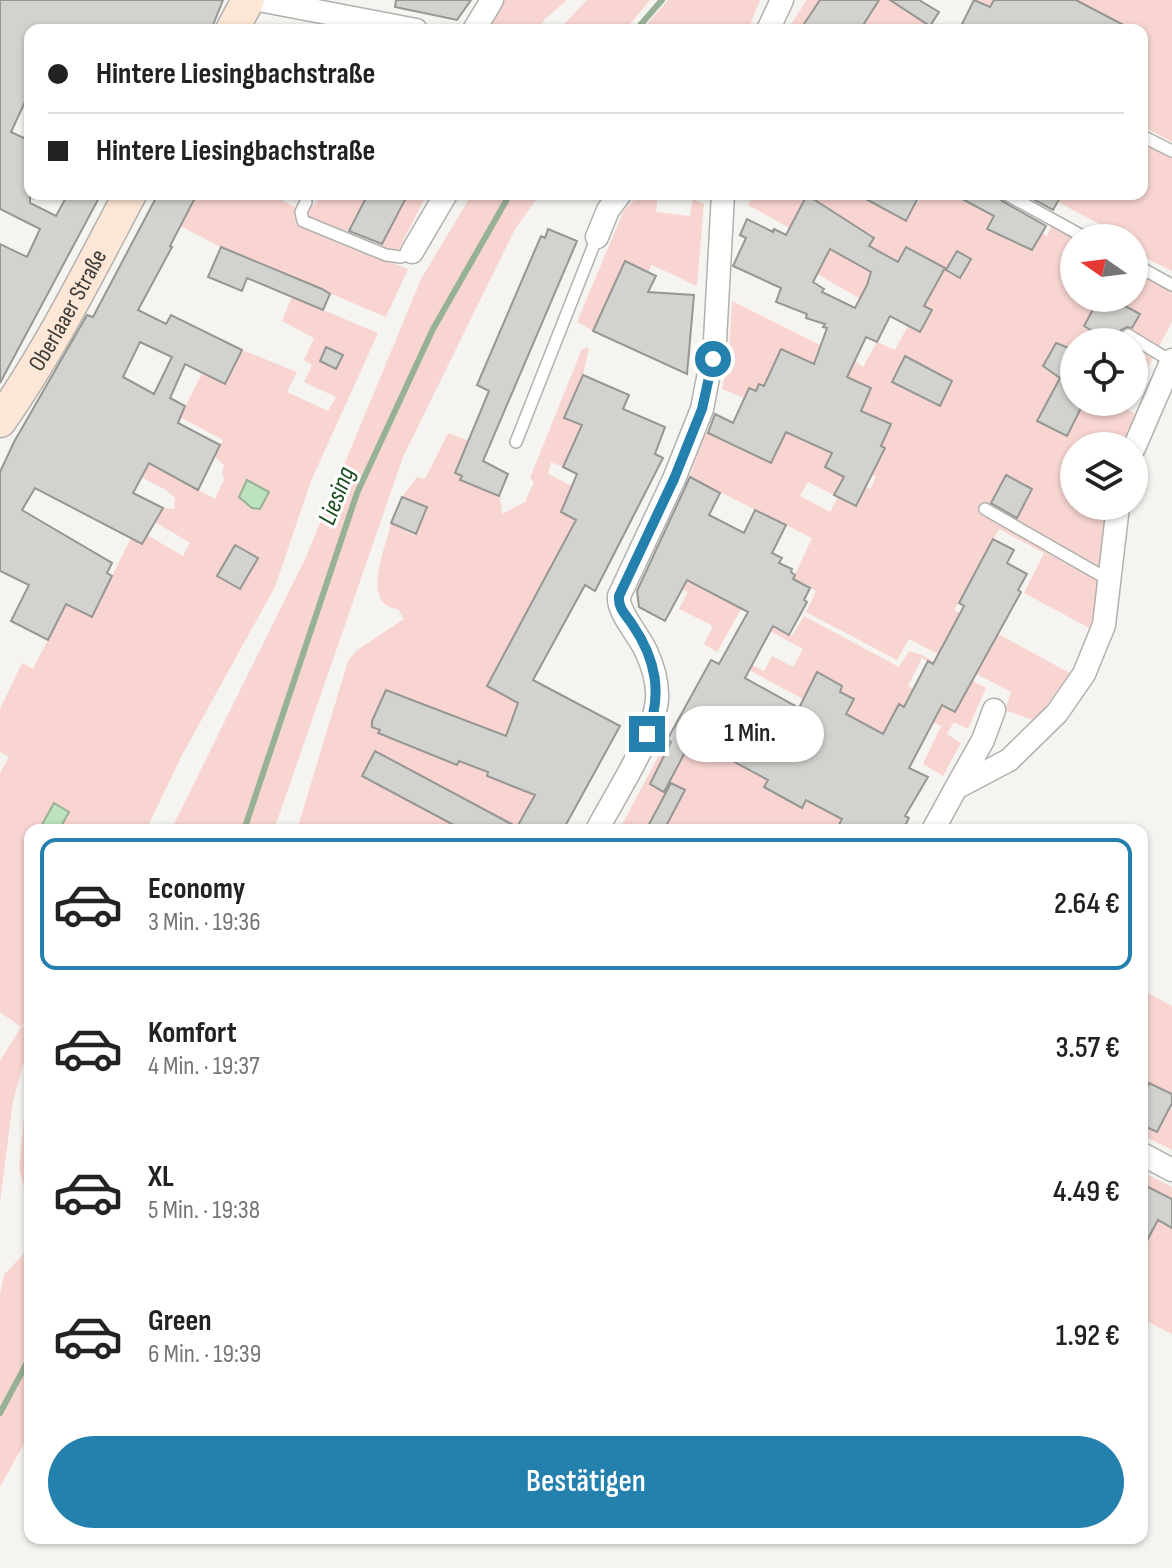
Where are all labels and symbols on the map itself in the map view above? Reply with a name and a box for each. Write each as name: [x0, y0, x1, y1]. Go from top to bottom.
north arrow: [1060, 224, 1148, 312]
street label: Oberlaaer Straße: [22, 244, 113, 376]
route start: [695, 341, 731, 377]
water label: Liesing: [312, 462, 362, 529]
callout: 1 Min.: [675, 706, 823, 762]
route end: [629, 716, 665, 752]

